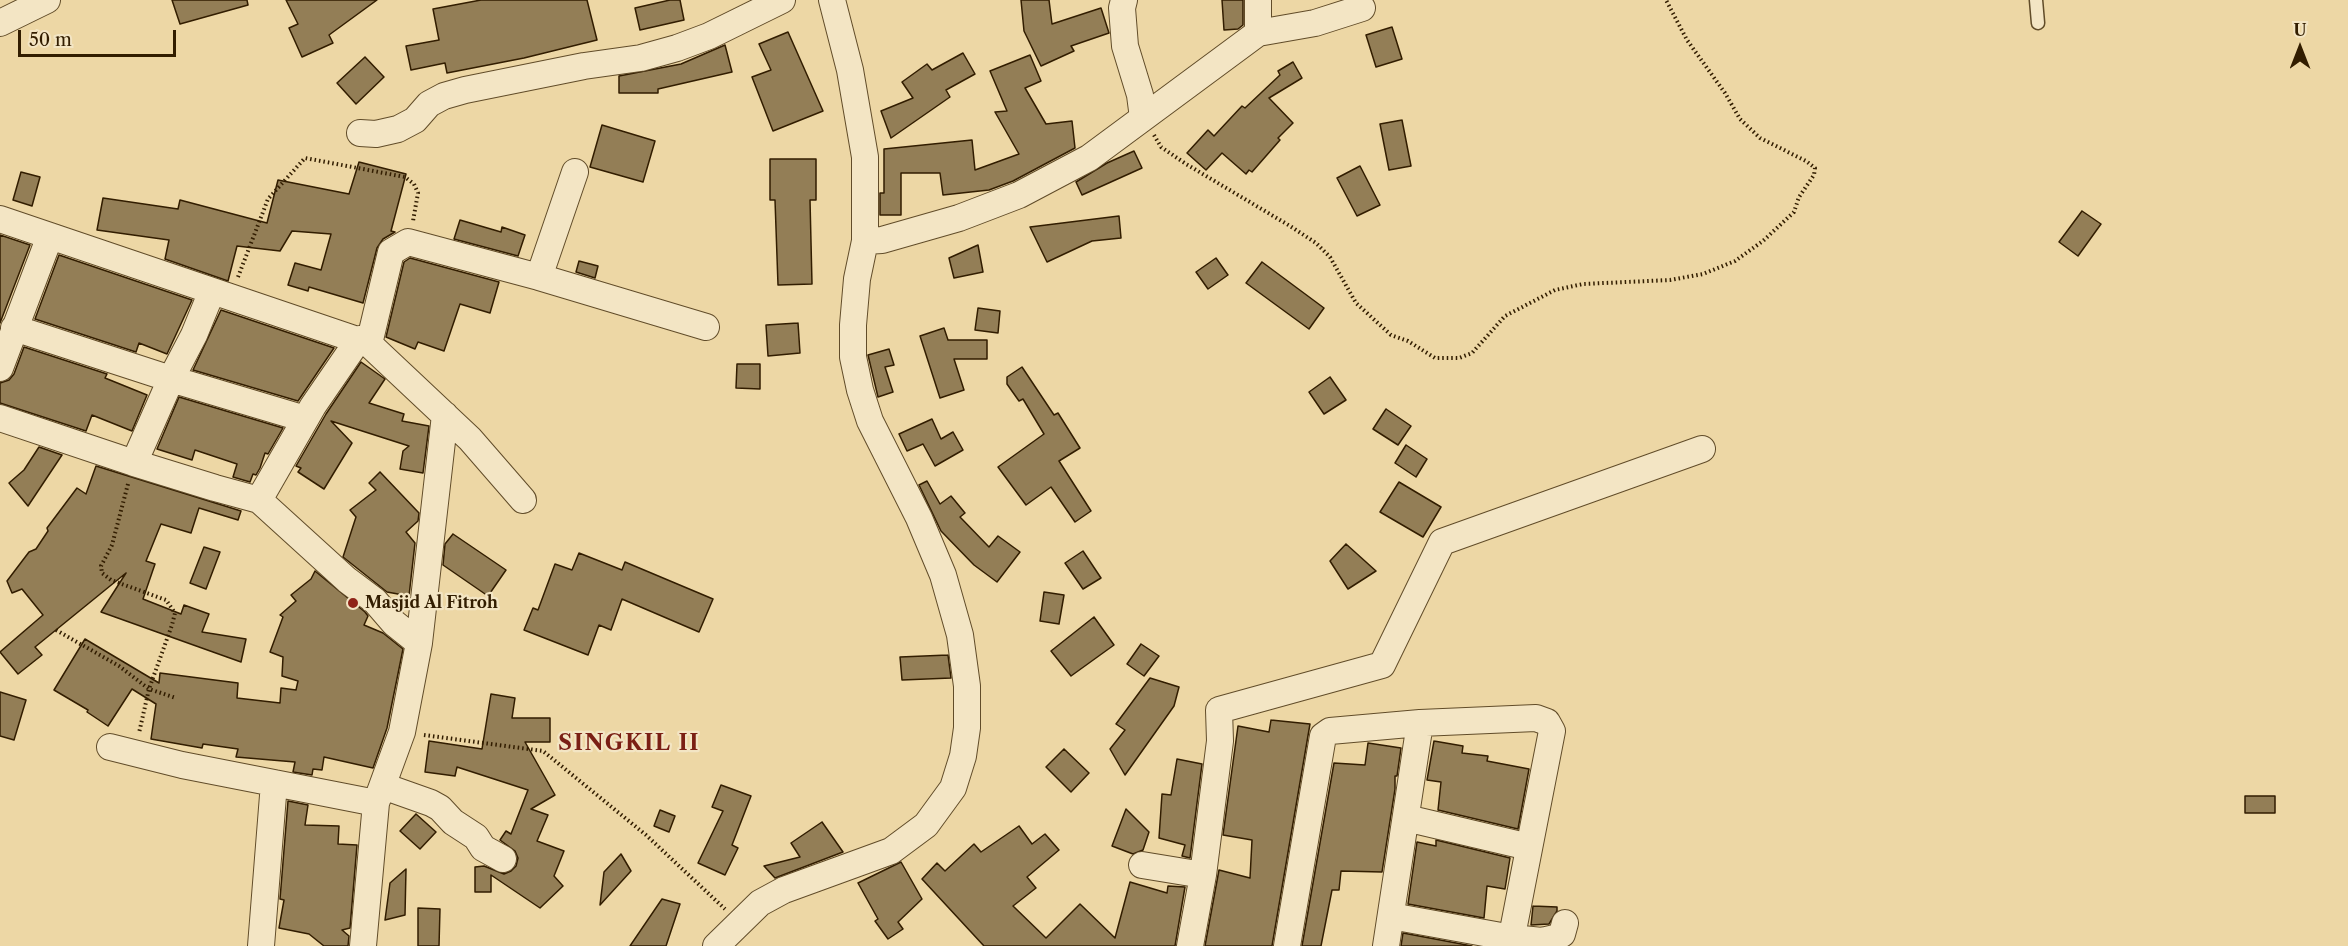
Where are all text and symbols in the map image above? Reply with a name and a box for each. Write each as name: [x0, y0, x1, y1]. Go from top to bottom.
scale bar: [21, 18, 178, 56]
north arrow: [2270, 18, 2330, 78]
text: U: [2294, 20, 2307, 40]
text: 50 m: [29, 29, 72, 51]
place label: Masjid Al Fitroh: [365, 593, 498, 613]
marker: Masjid Al Fitroh: [346, 596, 360, 610]
district label: SINGKIL II: [558, 731, 700, 757]

